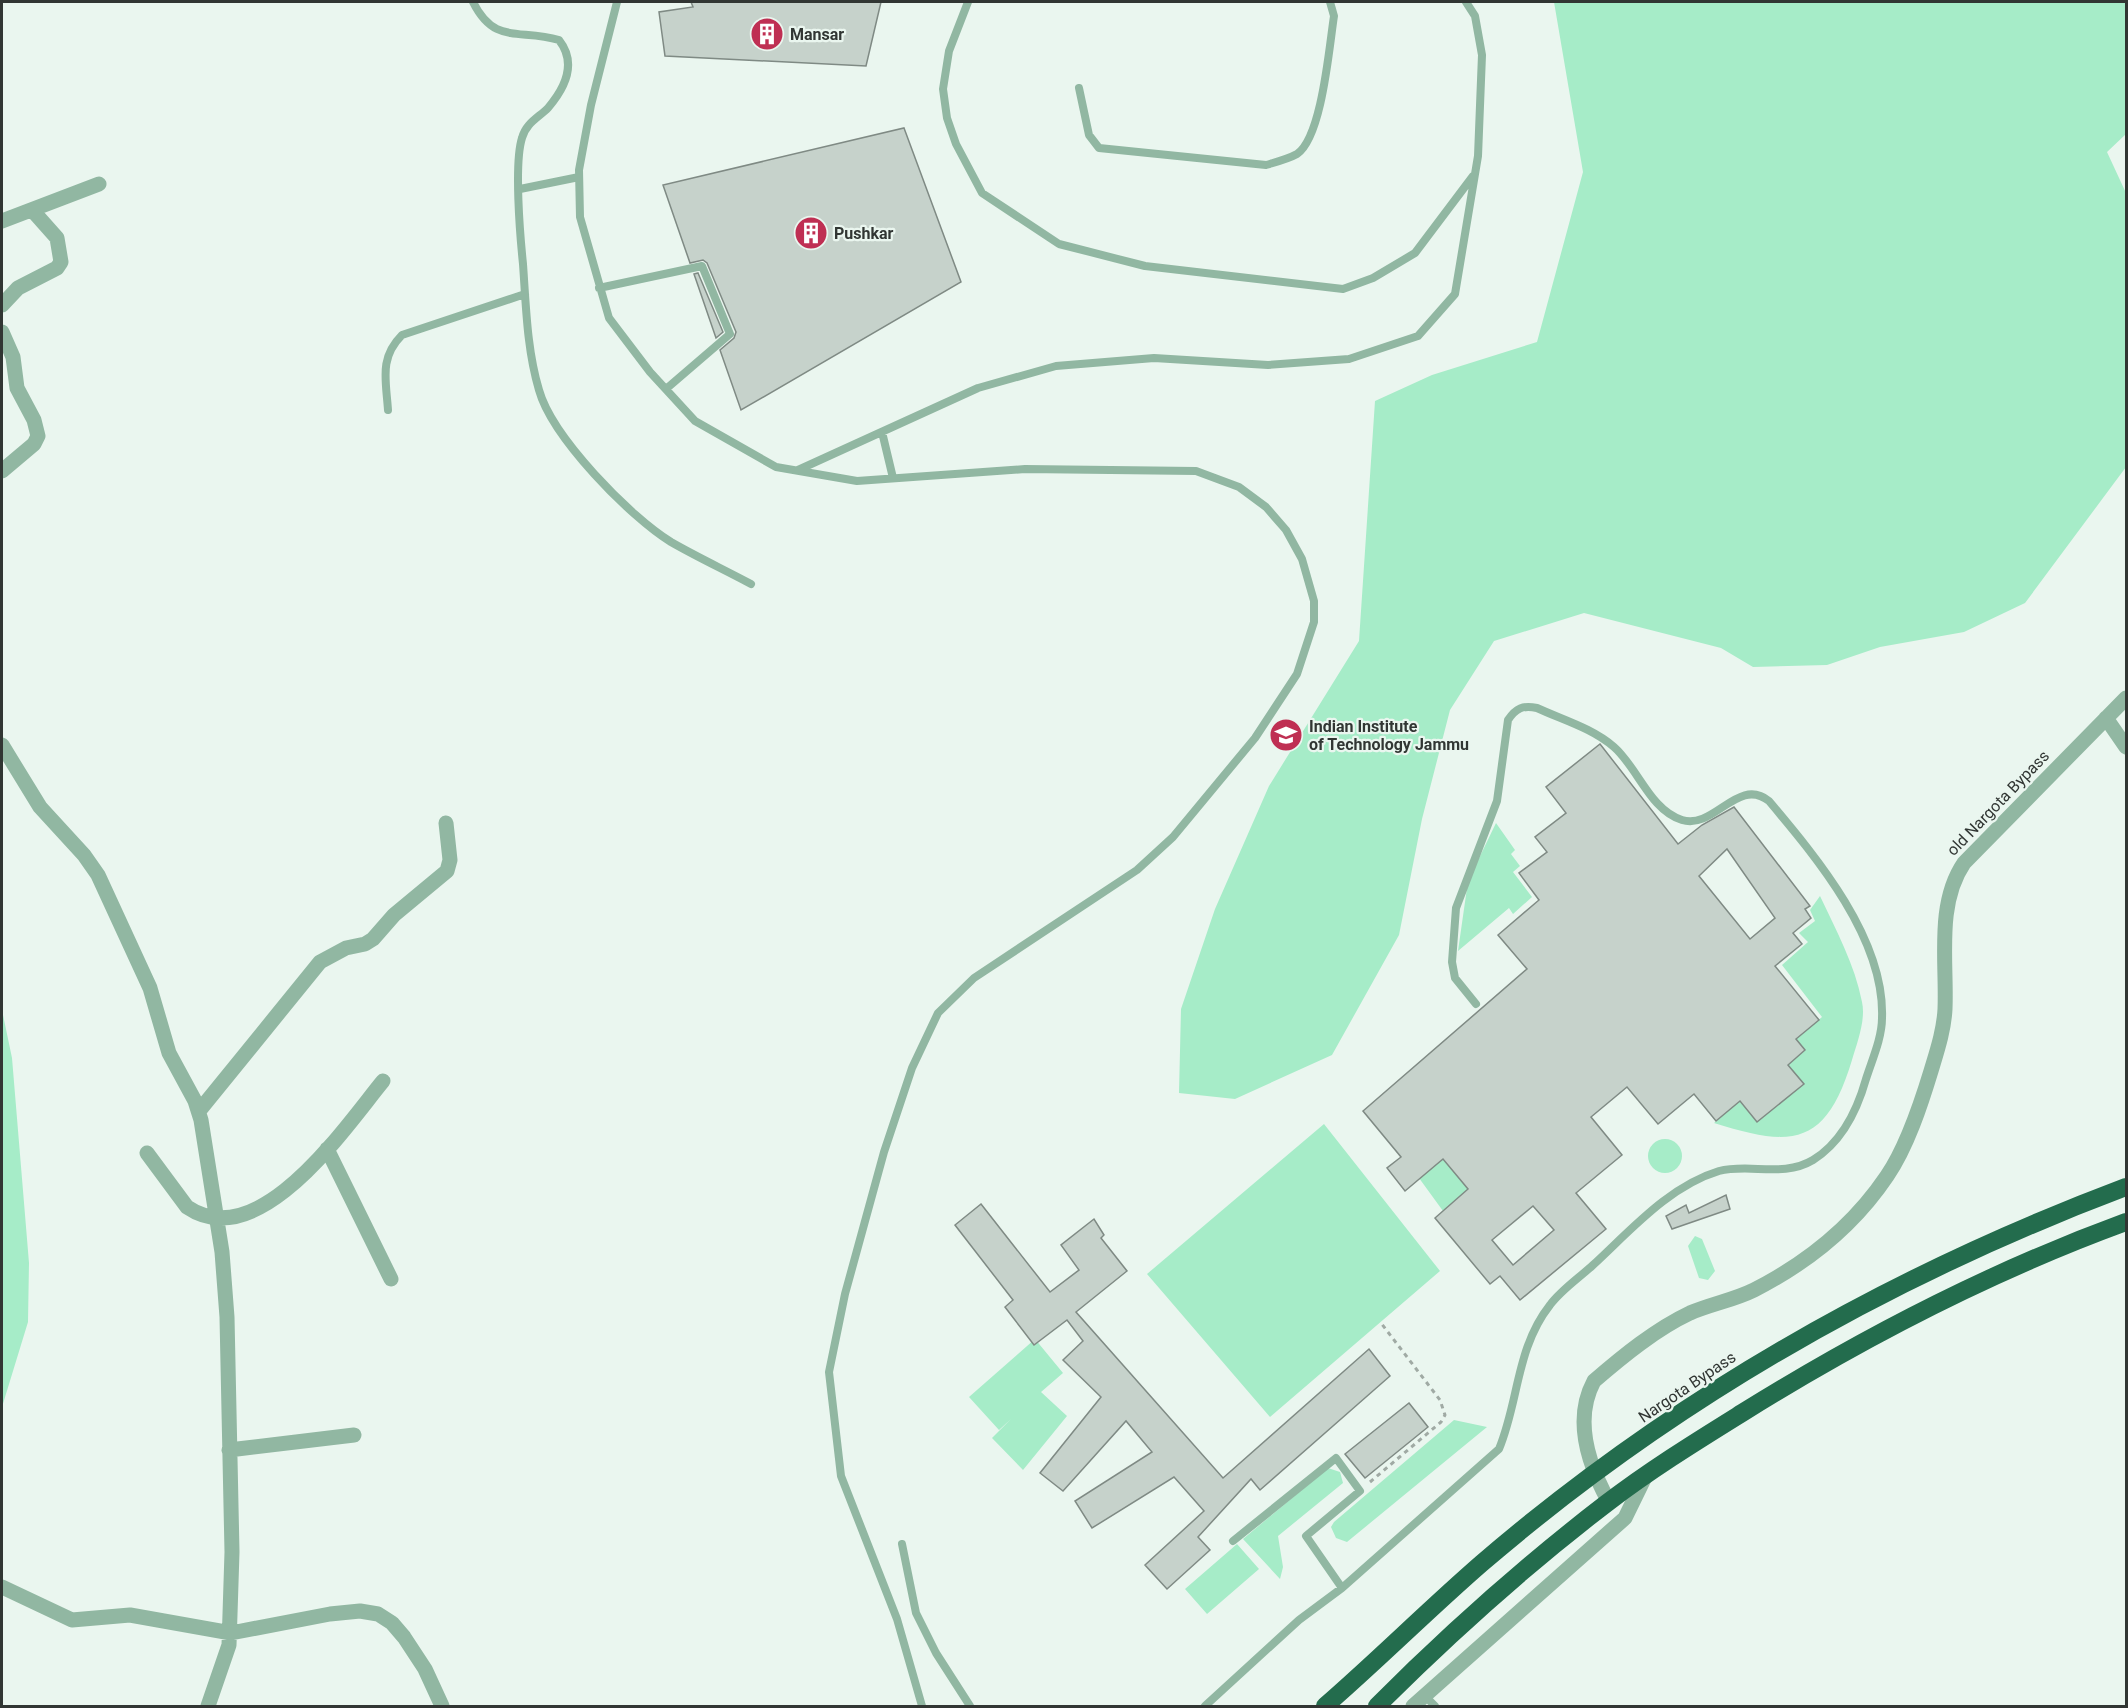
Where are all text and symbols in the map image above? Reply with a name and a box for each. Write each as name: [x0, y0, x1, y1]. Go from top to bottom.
building icon: Mansar: [749, 16, 785, 52]
place label: Mansar: [790, 25, 844, 44]
building icon: Pushkar: [793, 215, 829, 251]
place label: Pushkar: [834, 224, 894, 243]
school or university icon: Indian Institute of Technology Jammu: [1268, 717, 1304, 753]
place label: Indian Institute of Technology Jammu: [1309, 717, 1469, 754]
street label: old Nargota Bypass: [1943, 746, 2053, 860]
street label: Nargota Bypass: [1635, 1347, 1739, 1427]

